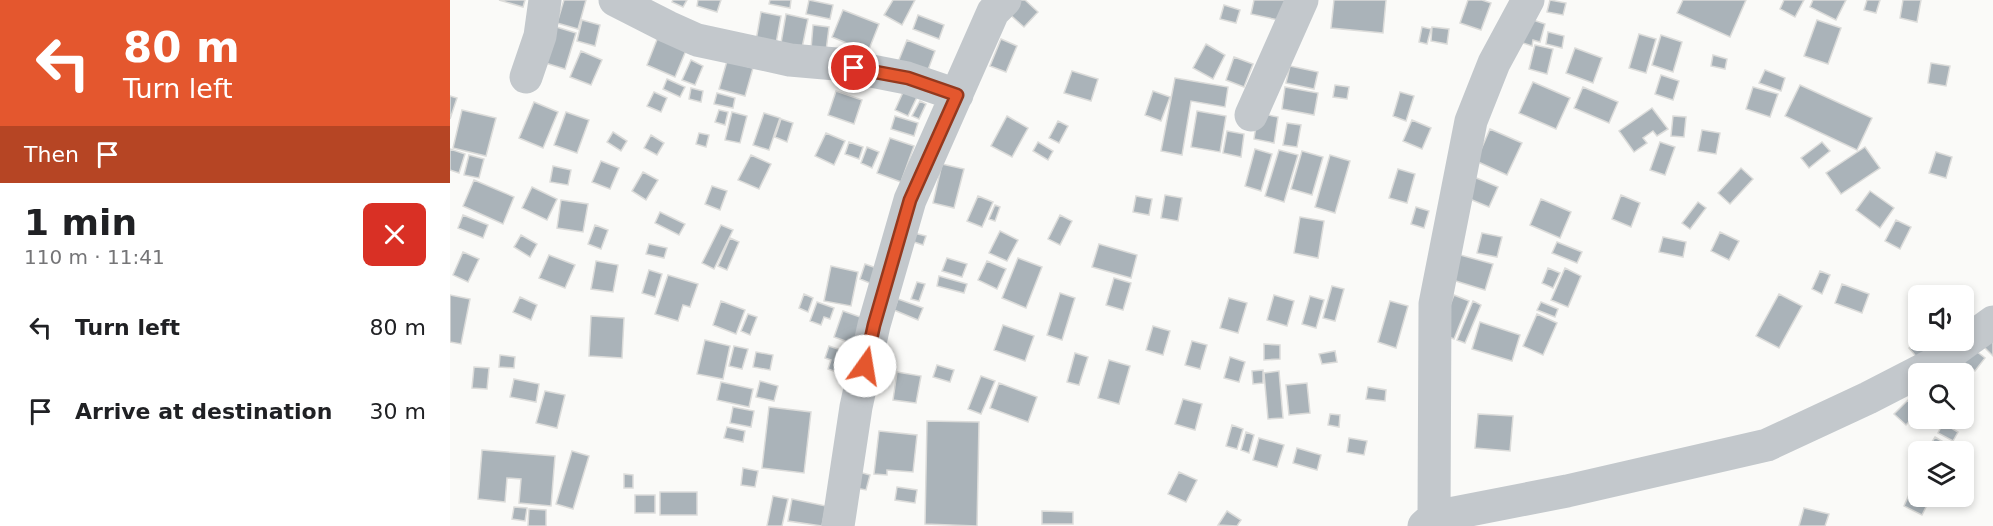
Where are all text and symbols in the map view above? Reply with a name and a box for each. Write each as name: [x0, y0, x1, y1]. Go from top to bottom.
text: 80 m: [123, 23, 240, 72]
icon: left: [24, 24, 102, 102]
pin: [828, 42, 879, 93]
icon: arrive: [837, 51, 870, 84]
text: Turn left: [123, 73, 233, 104]
icon: arrive: [91, 138, 124, 171]
text: Then: [24, 142, 79, 167]
text: 1 min: [24, 202, 137, 243]
button: close: [363, 203, 426, 266]
text: 110 m · 11:41: [24, 245, 165, 269]
map controls: [1908, 285, 1974, 507]
button: sound: [1908, 285, 1974, 351]
icon: left: [24, 311, 57, 344]
text: Turn left: [75, 315, 180, 340]
text: 80 m: [370, 315, 426, 340]
position arrow: [833, 334, 897, 398]
button: search: [1908, 363, 1974, 429]
icon: arrive: [24, 395, 57, 428]
text: Arrive at destination: [75, 399, 332, 424]
text: 30 m: [370, 399, 426, 424]
button: layers: [1908, 441, 1974, 507]

